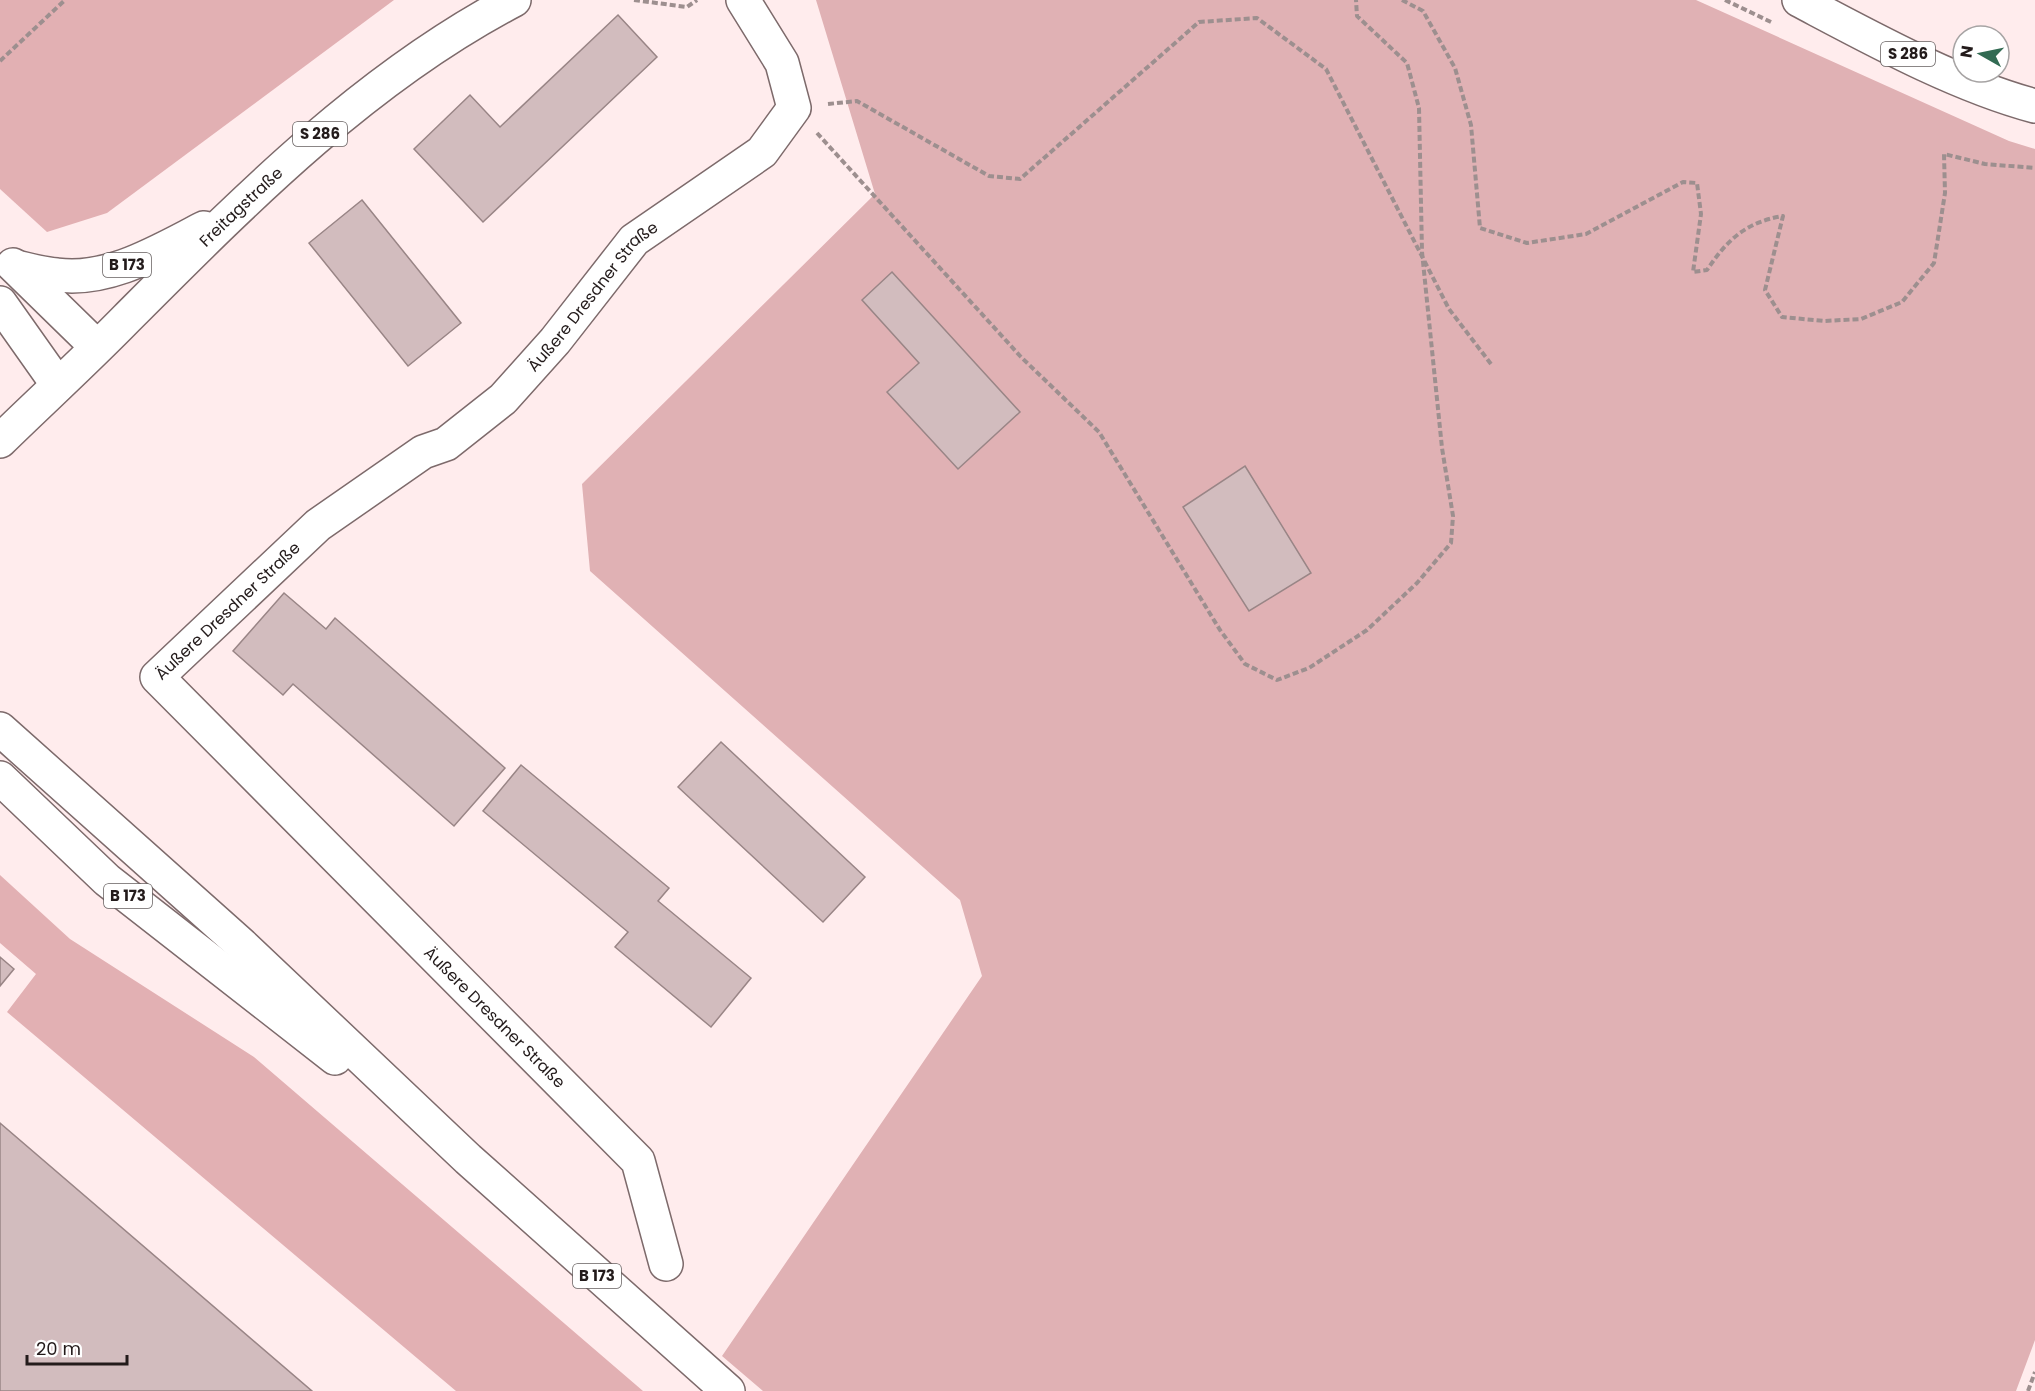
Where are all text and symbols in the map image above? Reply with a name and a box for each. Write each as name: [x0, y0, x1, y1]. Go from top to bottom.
north arrow: [1951, 24, 2011, 84]
road number: S 286: [1881, 42, 1935, 66]
text: N: [1954, 44, 1979, 59]
road number: S 286: [293, 122, 347, 146]
street label: Freitagstraße: [194, 162, 288, 252]
street label: Äußere Dresdner Straße: [522, 216, 663, 377]
road number: B 173: [103, 253, 151, 277]
street label: Äußere Dresdner Straße: [150, 537, 305, 685]
road number: B 173: [104, 884, 152, 908]
street label: Äußere Dresdner Straße: [419, 941, 571, 1093]
road number: B 173: [573, 1264, 621, 1288]
scale bar: [27, 1328, 128, 1366]
text: 20 m: [36, 1336, 81, 1361]

